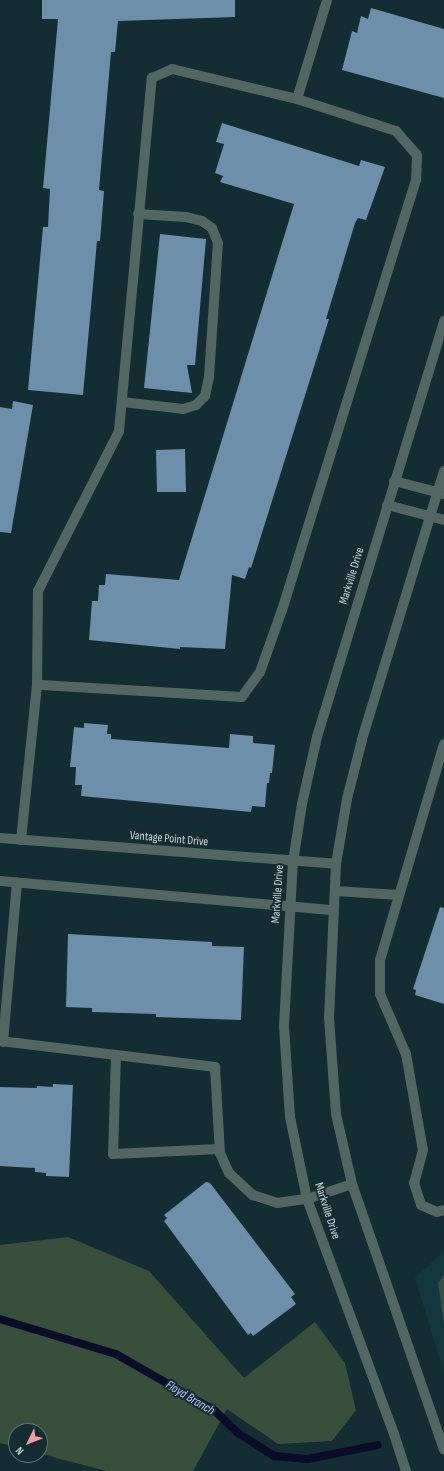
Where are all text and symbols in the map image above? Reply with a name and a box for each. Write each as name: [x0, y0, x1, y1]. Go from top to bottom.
street label: Markville Drive: [337, 546, 367, 606]
street label: Vantage Point Drive: [129, 828, 209, 850]
street label: Markville Drive: [269, 864, 287, 924]
street label: Markville Drive: [311, 1181, 343, 1241]
water label: Floyd Branch: [162, 1377, 218, 1419]
north arrow: [8, 1423, 48, 1463]
text: N: [13, 1444, 26, 1457]

